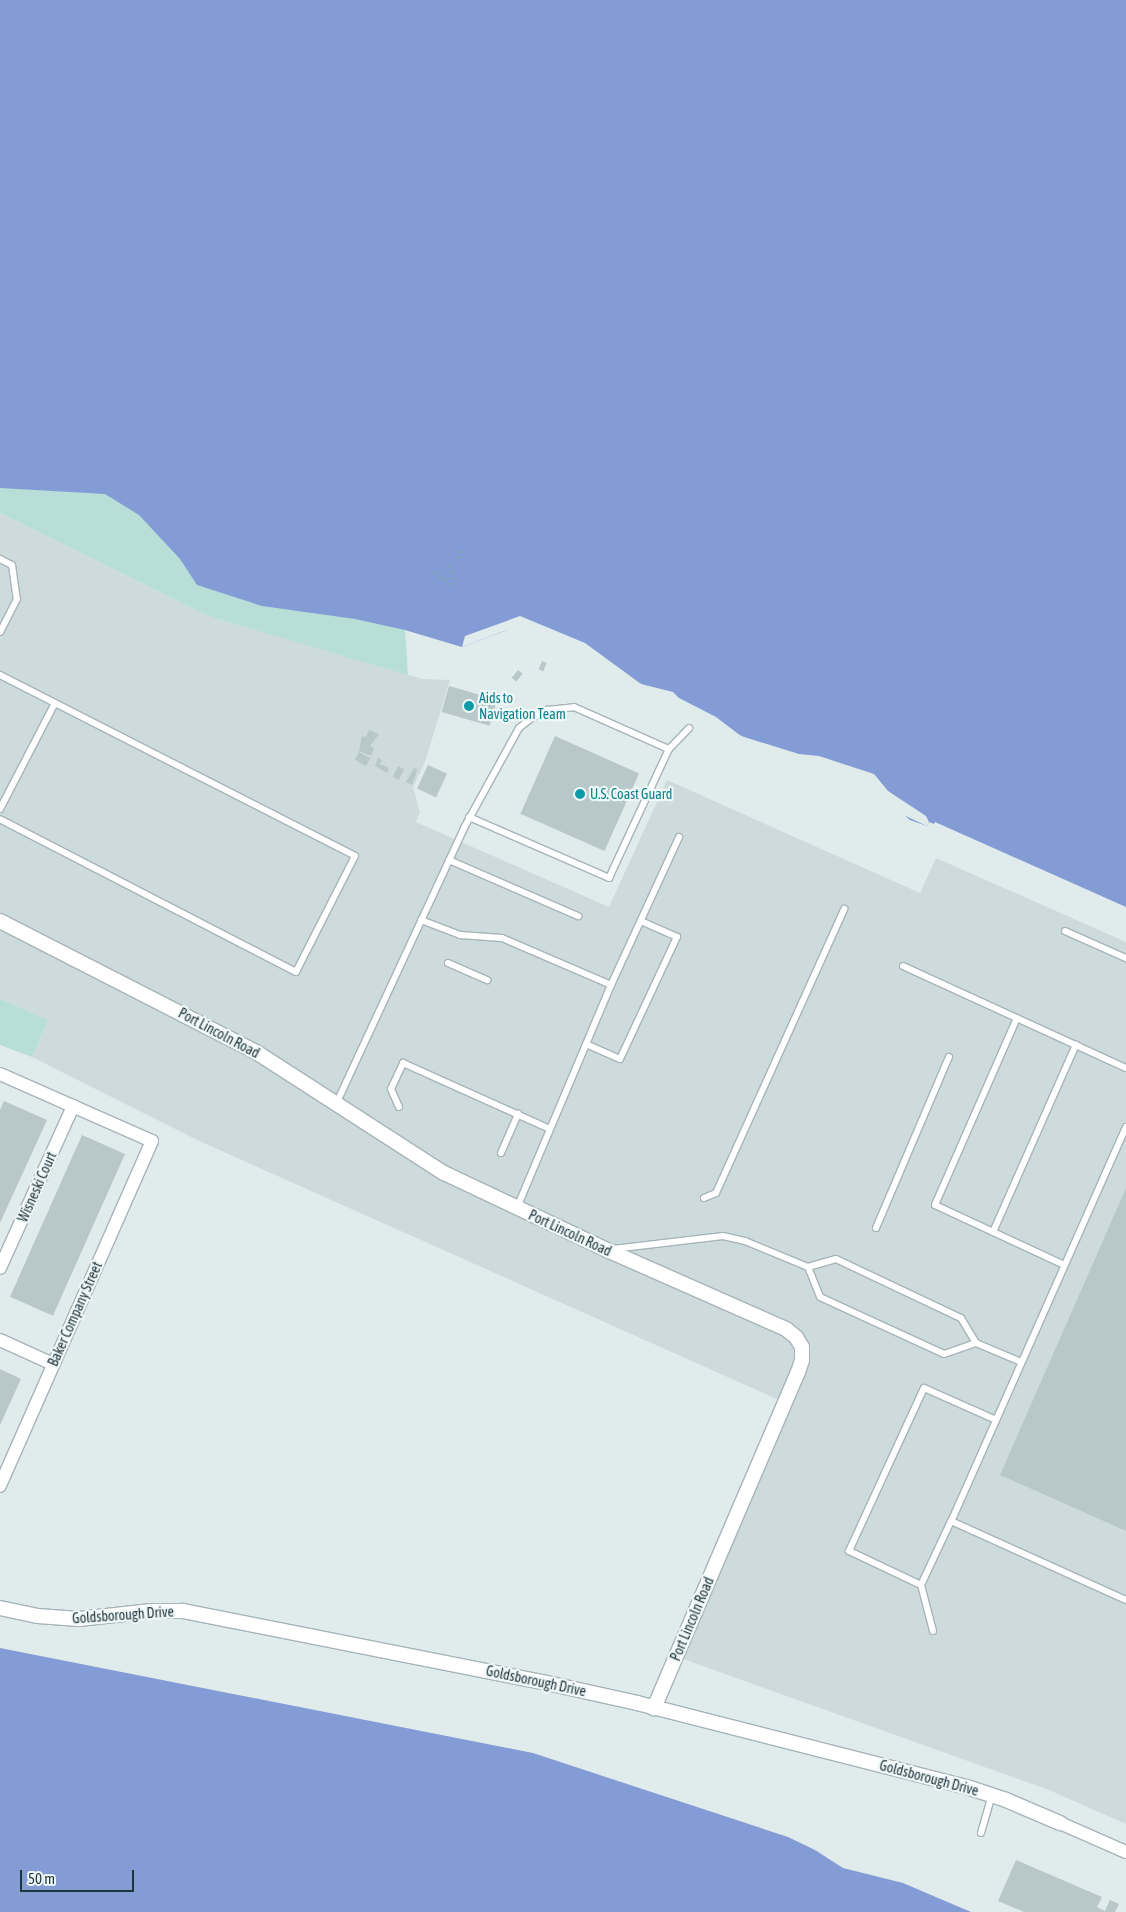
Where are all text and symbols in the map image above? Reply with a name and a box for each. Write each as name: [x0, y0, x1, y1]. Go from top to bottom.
place label: Aids to Navigation Team: [479, 690, 566, 722]
marker: Aids to Navigation Team: [463, 700, 475, 712]
place label: U.S. Coast Guard: [590, 786, 673, 802]
marker: U.S. Coast Guard: [574, 788, 586, 800]
street label: Port Lincoln Road: [176, 1005, 262, 1061]
street label: Wisneski Court: [14, 1149, 60, 1225]
street label: Port Lincoln Road: [526, 1206, 614, 1260]
street label: Baker Company Street: [44, 1259, 106, 1369]
street label: Port Lincoln Road: [667, 1574, 717, 1664]
street label: Goldsborough Drive: [72, 1603, 174, 1627]
street label: Goldsborough Drive: [484, 1662, 588, 1700]
street label: Goldsborough Drive: [878, 1757, 980, 1799]
scale bar: [22, 1860, 136, 1892]
text: 50 m: [28, 1870, 55, 1887]

